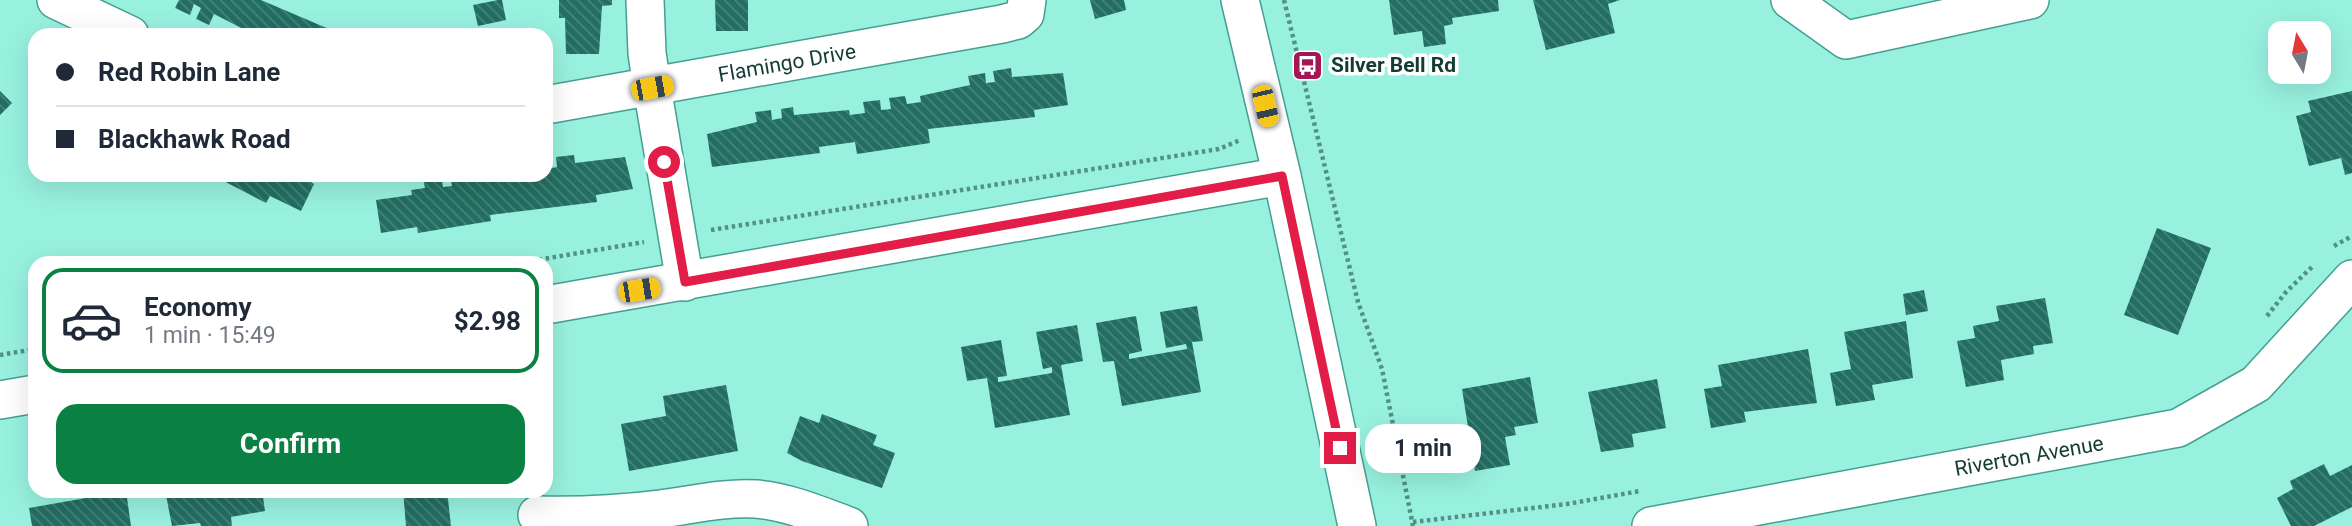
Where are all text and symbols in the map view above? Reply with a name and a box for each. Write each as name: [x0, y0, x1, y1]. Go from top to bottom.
north arrow: [2268, 21, 2331, 84]
map controls: [2268, 21, 2331, 84]
street label: Flamingo Drive: [716, 39, 858, 87]
bus stop icon: Silver Bell Rd: [1291, 48, 1325, 82]
place label: Silver Bell Rd: [1331, 53, 1456, 77]
text: Red Robin Lane: [98, 57, 280, 87]
car: [630, 74, 675, 102]
car: [1251, 83, 1280, 129]
text: Blackhawk Road: [98, 124, 291, 154]
route start: [648, 146, 680, 178]
car: [617, 276, 662, 304]
icon: car: [60, 289, 123, 352]
text: Economy: [144, 292, 251, 322]
text: $2.98: [454, 306, 521, 336]
text: 1 min · 15:49: [144, 322, 276, 349]
button: Confirm: [56, 404, 525, 484]
callout: 1 min: [1364, 424, 1480, 472]
street label: Riverton Avenue: [1953, 431, 2105, 481]
route end: [1324, 432, 1356, 464]
text: 1 min: [1394, 435, 1452, 462]

